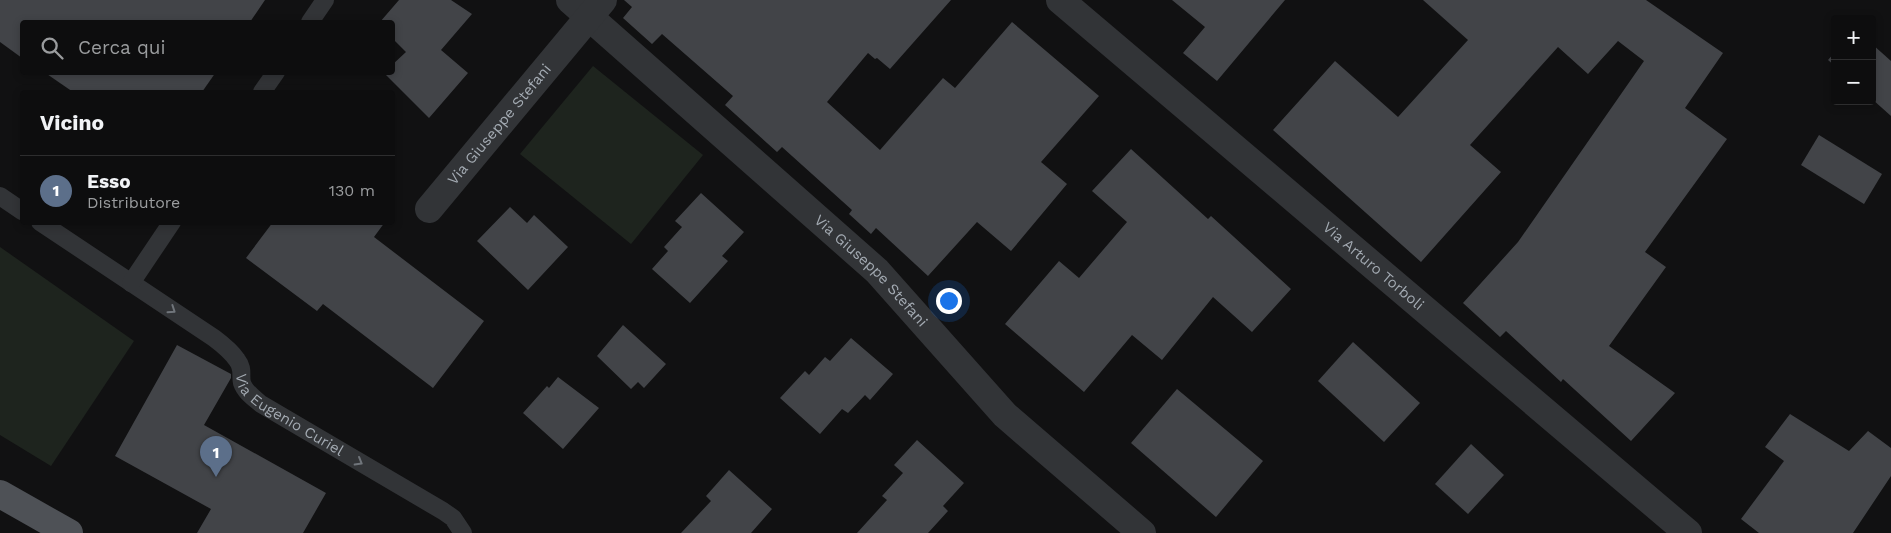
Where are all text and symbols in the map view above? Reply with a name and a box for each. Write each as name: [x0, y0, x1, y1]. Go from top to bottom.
map controls: [1831, 15, 1876, 105]
button: +: [1831, 15, 1876, 60]
search box: [20, 20, 395, 75]
icon: search: [38, 34, 66, 62]
text: Cerca qui: [78, 36, 166, 59]
street label: Via Giuseppe Stefani: [444, 60, 555, 189]
button: −: [1831, 60, 1876, 105]
text: Vicino: [40, 110, 104, 135]
text: Esso: [87, 170, 131, 193]
text: 1: [53, 181, 59, 200]
text: 130 m: [329, 181, 375, 200]
text: Distributore: [87, 193, 180, 212]
street label: Via Giuseppe Stefani: [811, 211, 931, 330]
street label: Via Arturo Torboli: [1319, 218, 1427, 314]
your location: [936, 288, 962, 314]
one-way arrow: [166, 304, 175, 313]
street label: Via Eugenio Curiel: [232, 373, 347, 460]
pin: 1: [200, 436, 232, 477]
one-way arrow: [354, 455, 363, 465]

